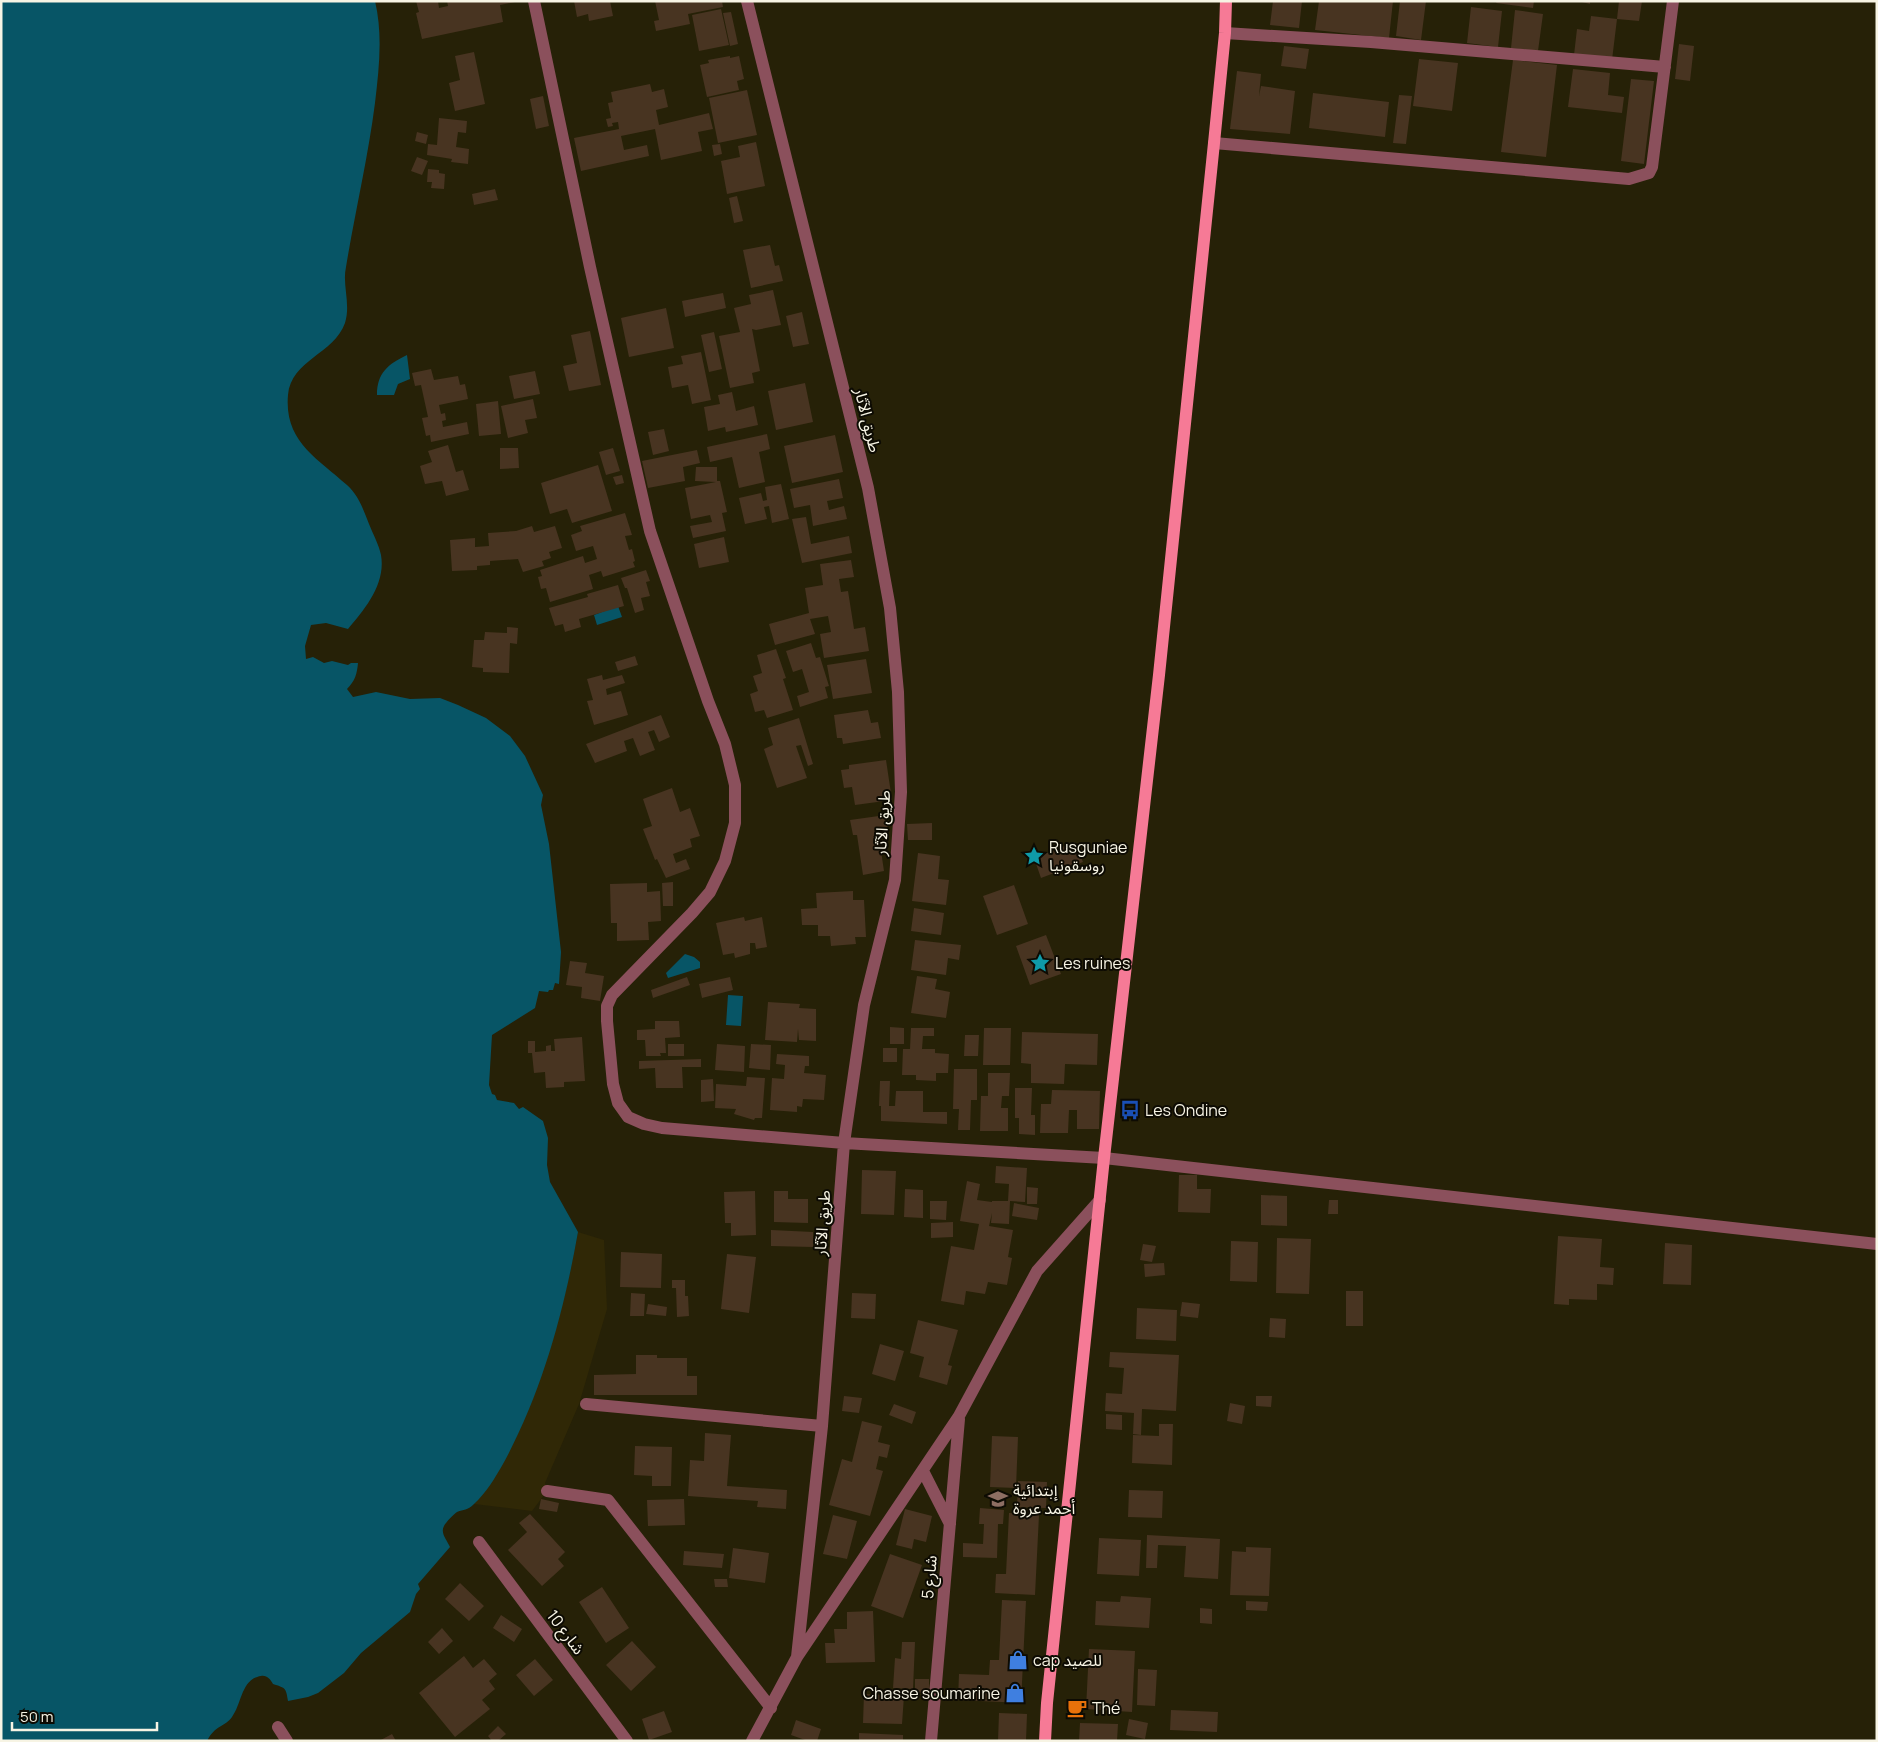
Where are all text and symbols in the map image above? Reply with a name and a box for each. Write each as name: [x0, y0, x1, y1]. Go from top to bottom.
street label: طريق الآثار: [849, 384, 887, 455]
street label: طريق الآثار: [869, 789, 895, 858]
place label: Rusguniae روسقونيا: [1049, 836, 1127, 876]
place icon: Rusguniae روسقونيا: [1023, 845, 1045, 867]
place icon: Les ruines: [1029, 952, 1051, 974]
place label: Les ruines: [1055, 952, 1130, 974]
bus stop icon: Les Ondine: [1119, 1099, 1141, 1121]
place label: Les Ondine: [1145, 1099, 1227, 1121]
street label: طريق الآثار: [809, 1189, 835, 1258]
place label: إبتدائية أحمد عروة: [1013, 1479, 1075, 1519]
school or university icon: إبتدائية أحمد عروة: [987, 1488, 1009, 1510]
street label: شارع 5: [916, 1554, 944, 1600]
street label: شارع 10: [540, 1605, 590, 1660]
shop icon: cap للصيد: [1007, 1649, 1029, 1671]
place label: cap للصيد: [1033, 1649, 1102, 1671]
place label: Chasse soumarine: [863, 1682, 1000, 1704]
shop icon: Chasse soumarine: [1004, 1682, 1026, 1704]
cafe icon: Thé: [1066, 1697, 1088, 1719]
place label: Thé: [1092, 1697, 1120, 1719]
scale bar: [12, 1700, 158, 1732]
text: 50 m: [20, 1706, 54, 1727]

